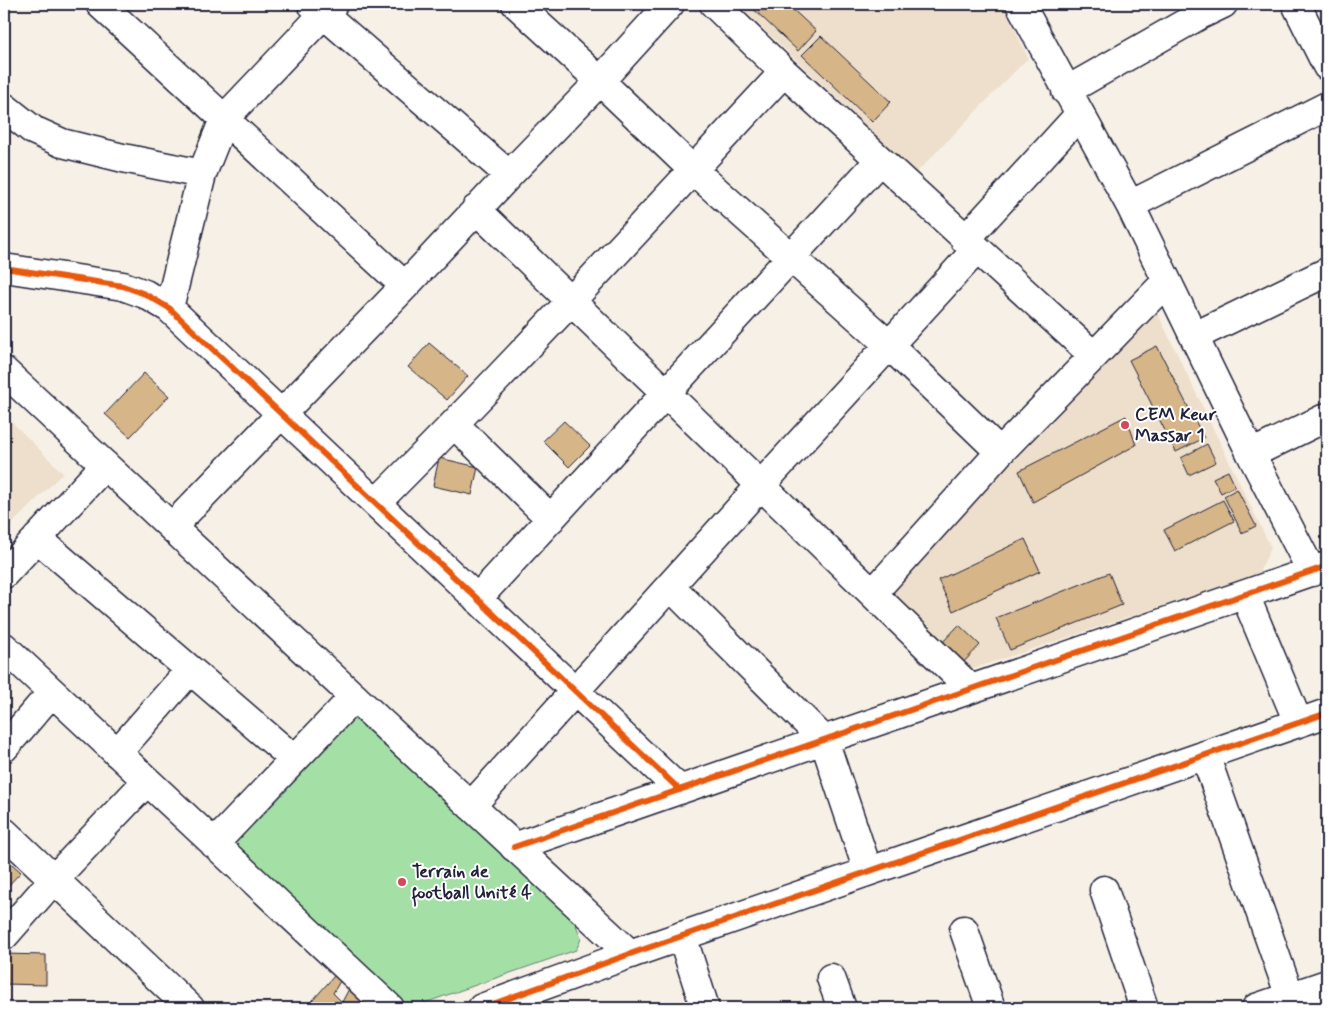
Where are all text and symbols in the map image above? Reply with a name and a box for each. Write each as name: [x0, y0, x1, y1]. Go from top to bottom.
place label: CEM Keur Massar 1: [1135, 403, 1217, 448]
marker: CEM Keur Massar 1: [1119, 419, 1131, 431]
place label: Terrain de football Unité 4: [411, 860, 532, 907]
marker: Terrain de football Unité 4: [396, 876, 408, 888]

